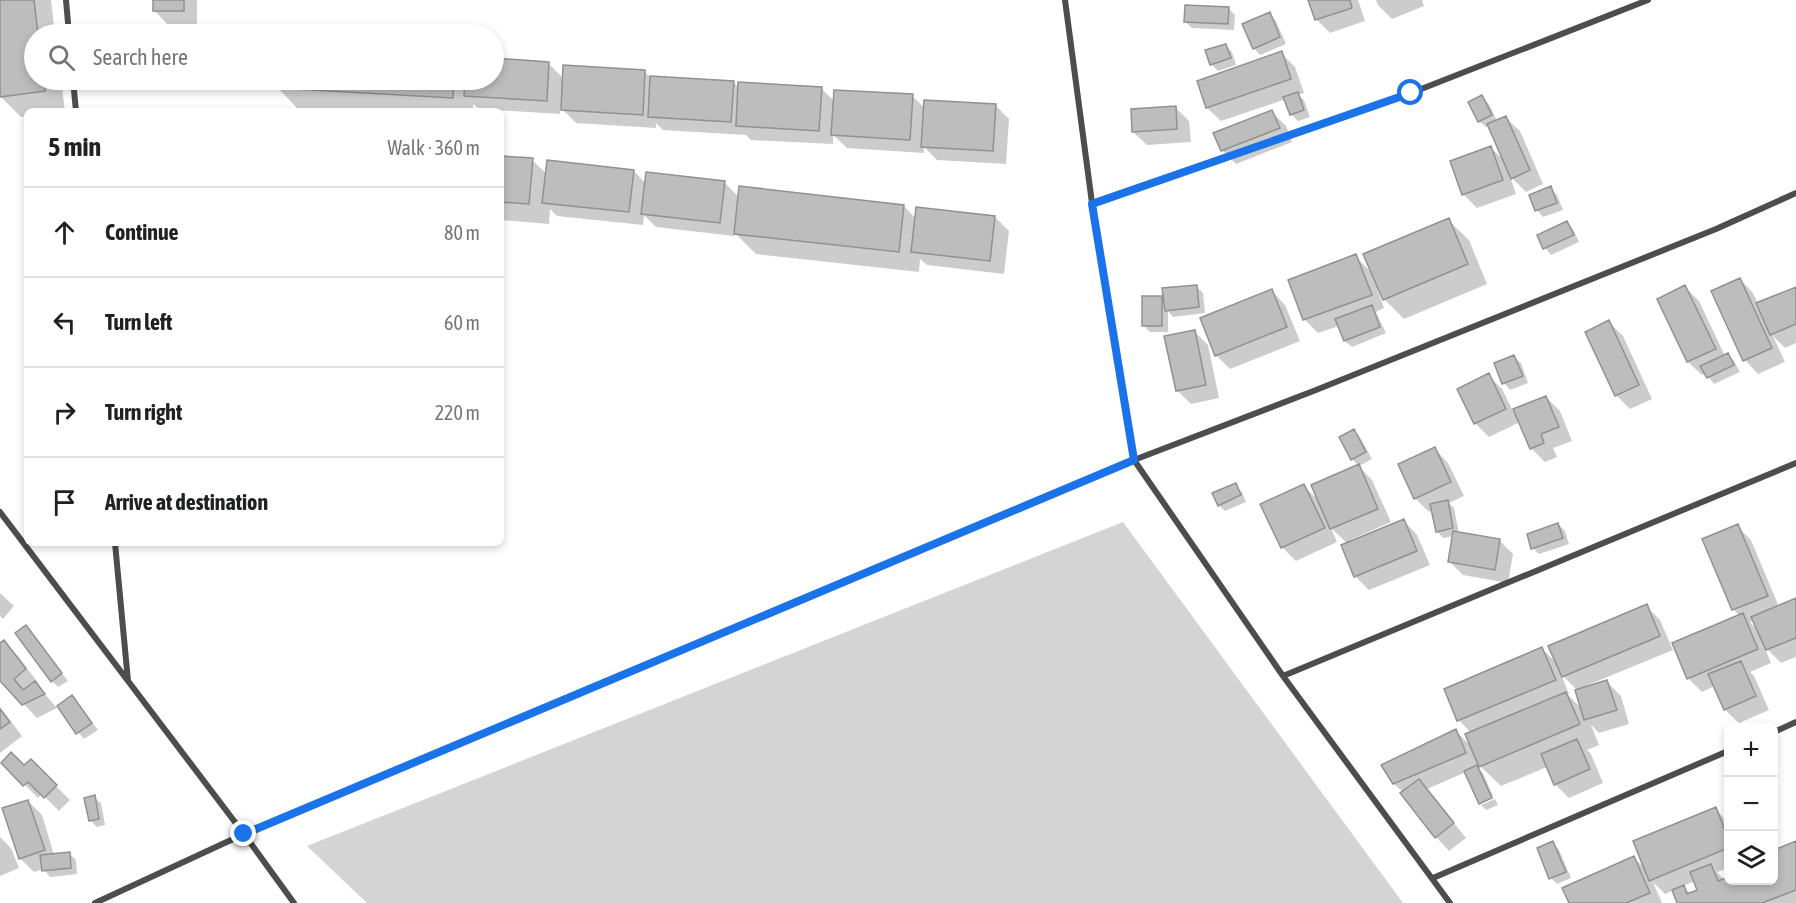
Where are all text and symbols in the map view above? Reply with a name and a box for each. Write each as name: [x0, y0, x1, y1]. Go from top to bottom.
search box: [24, 24, 504, 90]
icon: search: [45, 41, 78, 74]
text: Search here: [93, 44, 188, 70]
route start: [1397, 79, 1423, 105]
text: 5 min: [48, 132, 101, 162]
text: Walk · 360 m: [388, 136, 480, 159]
icon: ahead: [48, 216, 81, 249]
text: Continue: [105, 219, 179, 245]
text: 80 m: [444, 221, 480, 244]
icon: left: [48, 306, 81, 339]
text: Turn left: [105, 309, 172, 335]
text: 60 m: [444, 311, 480, 334]
icon: right: [48, 396, 81, 429]
text: Turn right: [105, 399, 182, 425]
text: 220 m: [435, 401, 480, 424]
icon: arrive: [48, 486, 81, 519]
text: Arrive at destination: [105, 489, 268, 515]
map controls: [1724, 723, 1778, 885]
button: +: [1724, 723, 1778, 777]
button: −: [1724, 777, 1778, 831]
route end: [230, 820, 256, 846]
button: layers: [1724, 831, 1778, 885]

